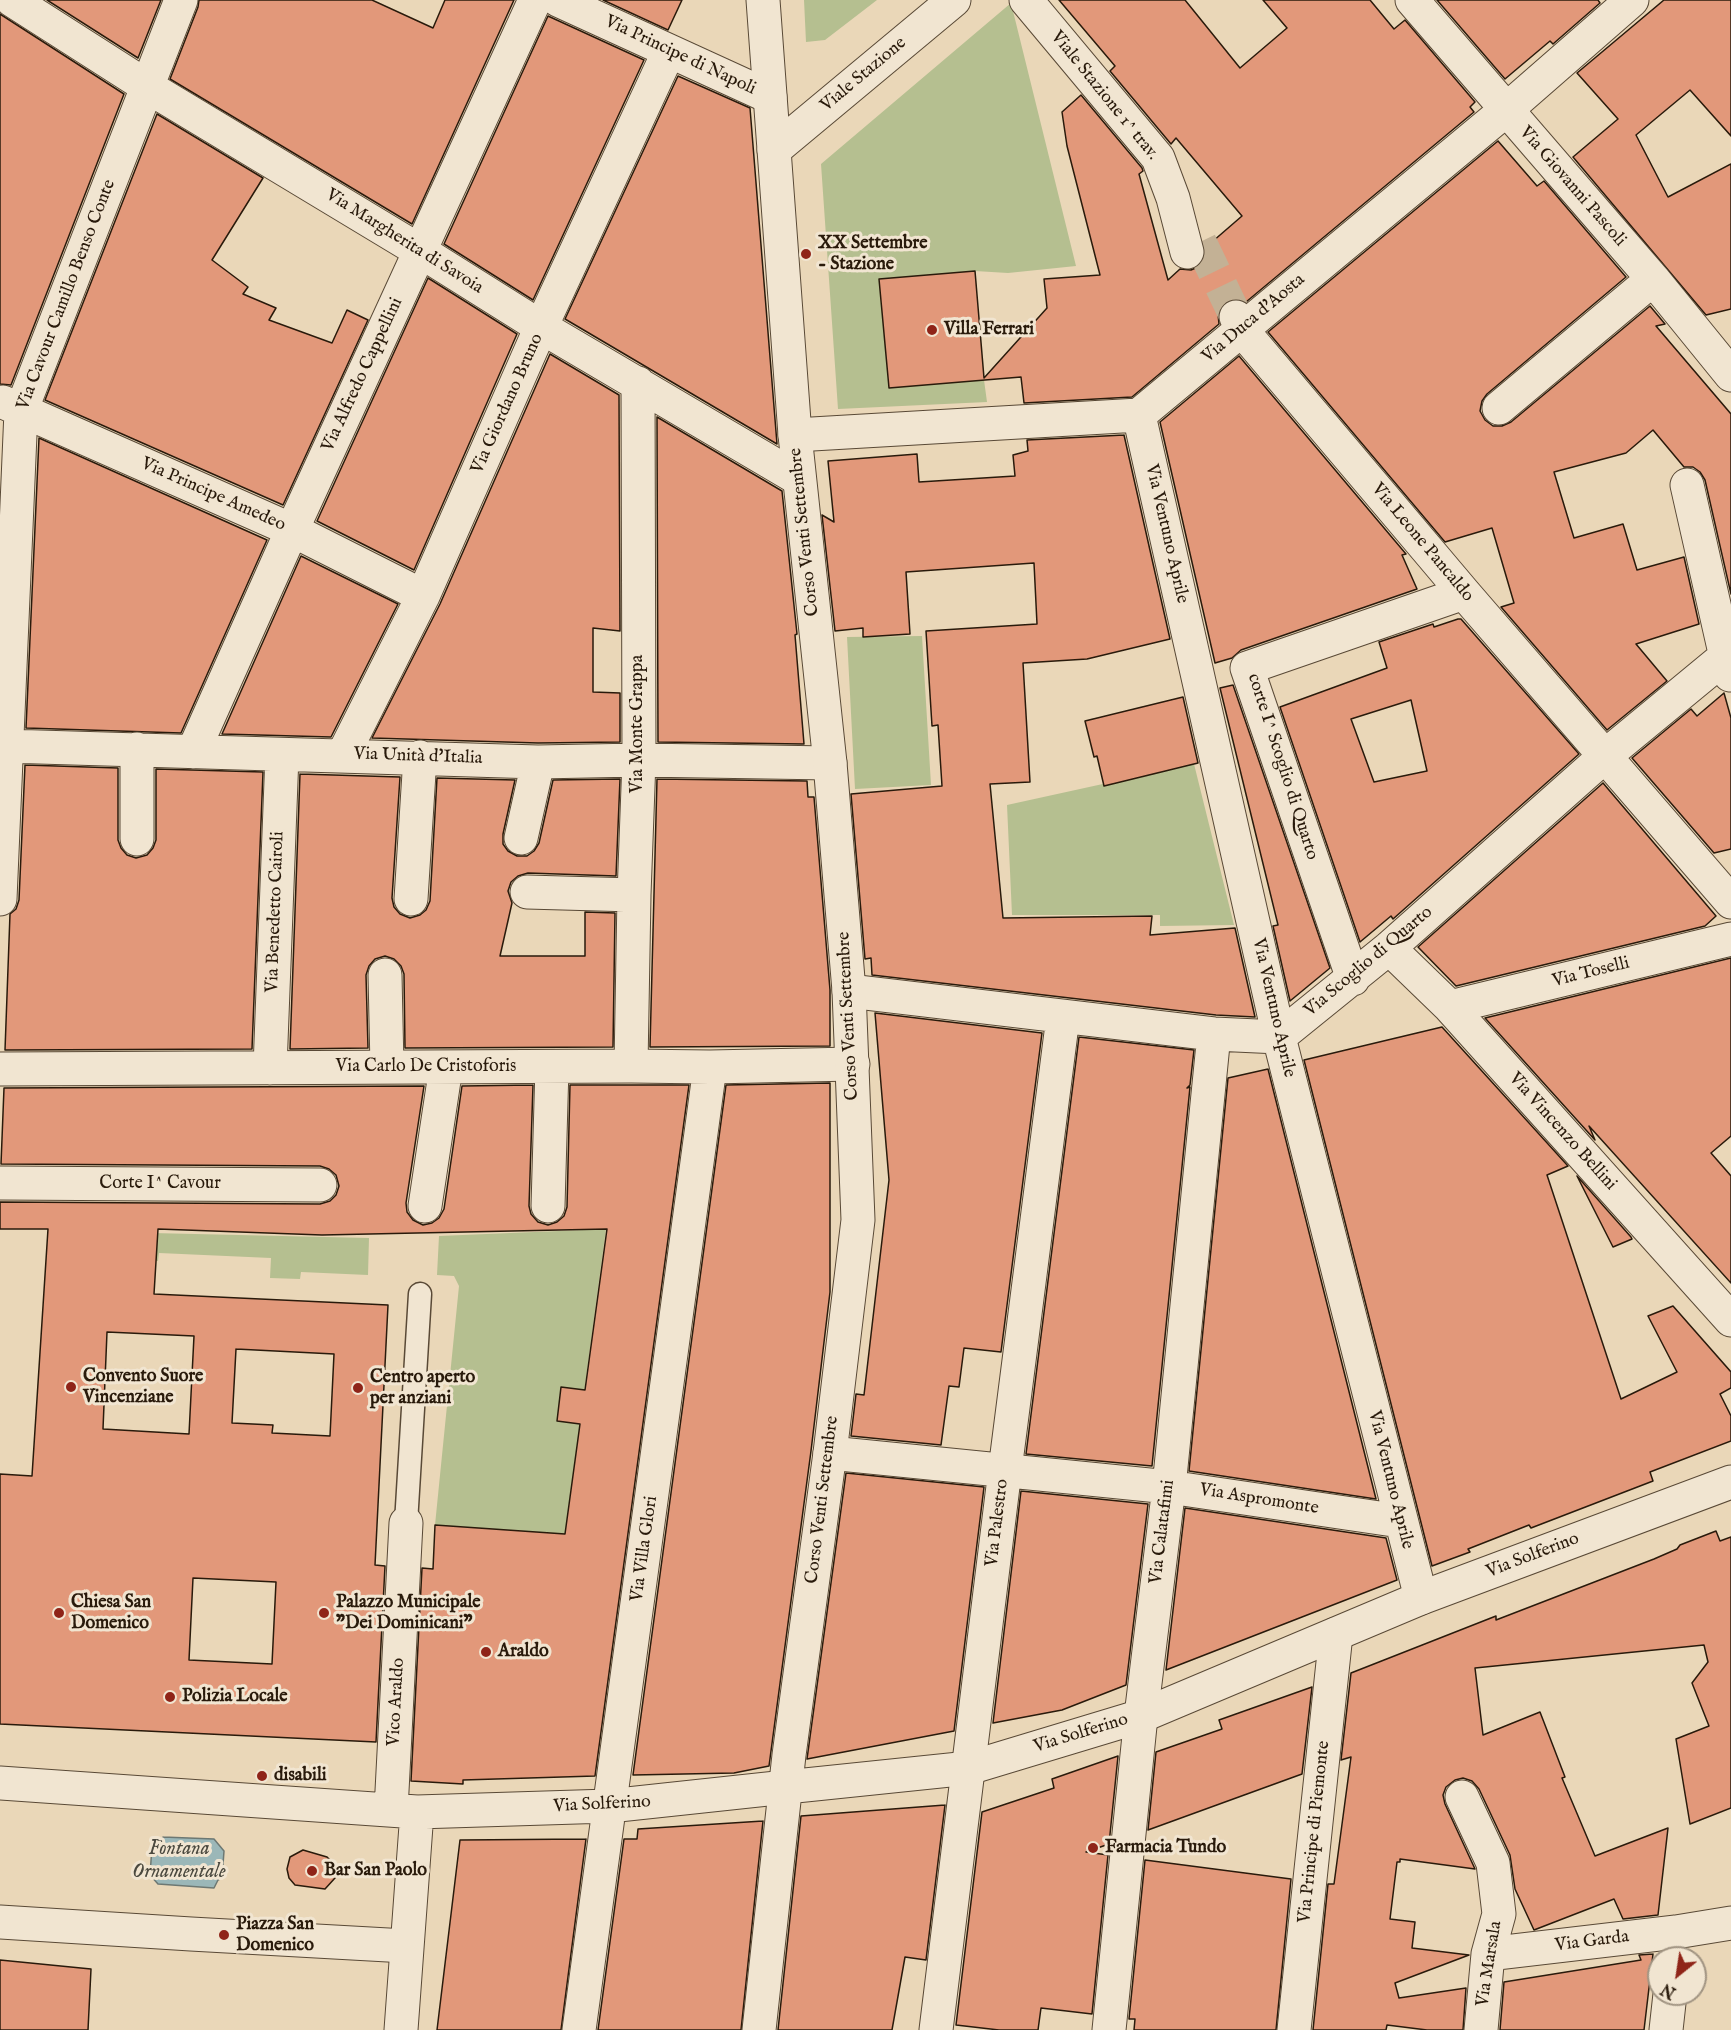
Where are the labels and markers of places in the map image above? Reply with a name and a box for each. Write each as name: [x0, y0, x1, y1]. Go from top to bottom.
place label: XX Settembre - Stazione: [818, 233, 927, 276]
marker: XX Settembre - Stazione: [799, 247, 813, 261]
place label: Villa Ferrari: [944, 319, 1034, 341]
marker: Villa Ferrari: [925, 323, 939, 337]
place label: Convento Suore Vincenziane: [83, 1366, 203, 1408]
place label: Centro aperto per anziani: [370, 1367, 475, 1410]
marker: Convento Suore Vincenziane: [64, 1380, 78, 1394]
marker: Centro aperto per anziani: [351, 1381, 365, 1395]
place label: Chiesa San Domenico: [71, 1592, 151, 1634]
place label: Palazzo Municipale "Dei Dominicani": [336, 1592, 481, 1634]
marker: Chiesa San Domenico: [52, 1606, 66, 1620]
marker: Palazzo Municipale "Dei Dominicani": [317, 1606, 331, 1620]
place label: Araldo: [498, 1641, 549, 1663]
marker: Araldo: [479, 1645, 493, 1659]
place label: Polizia Locale: [182, 1686, 288, 1708]
marker: Polizia Locale: [163, 1690, 177, 1704]
place label: disabili: [274, 1765, 327, 1787]
marker: disabili: [255, 1769, 269, 1783]
place label: Farmacia Tundo: [1105, 1837, 1226, 1859]
marker: Farmacia Tundo: [1086, 1841, 1100, 1855]
place label: Bar San Paolo: [324, 1860, 427, 1882]
marker: Bar San Paolo: [305, 1864, 319, 1878]
place label: Piazza San Domenico: [236, 1914, 314, 1956]
marker: Piazza San Domenico: [217, 1928, 231, 1942]

